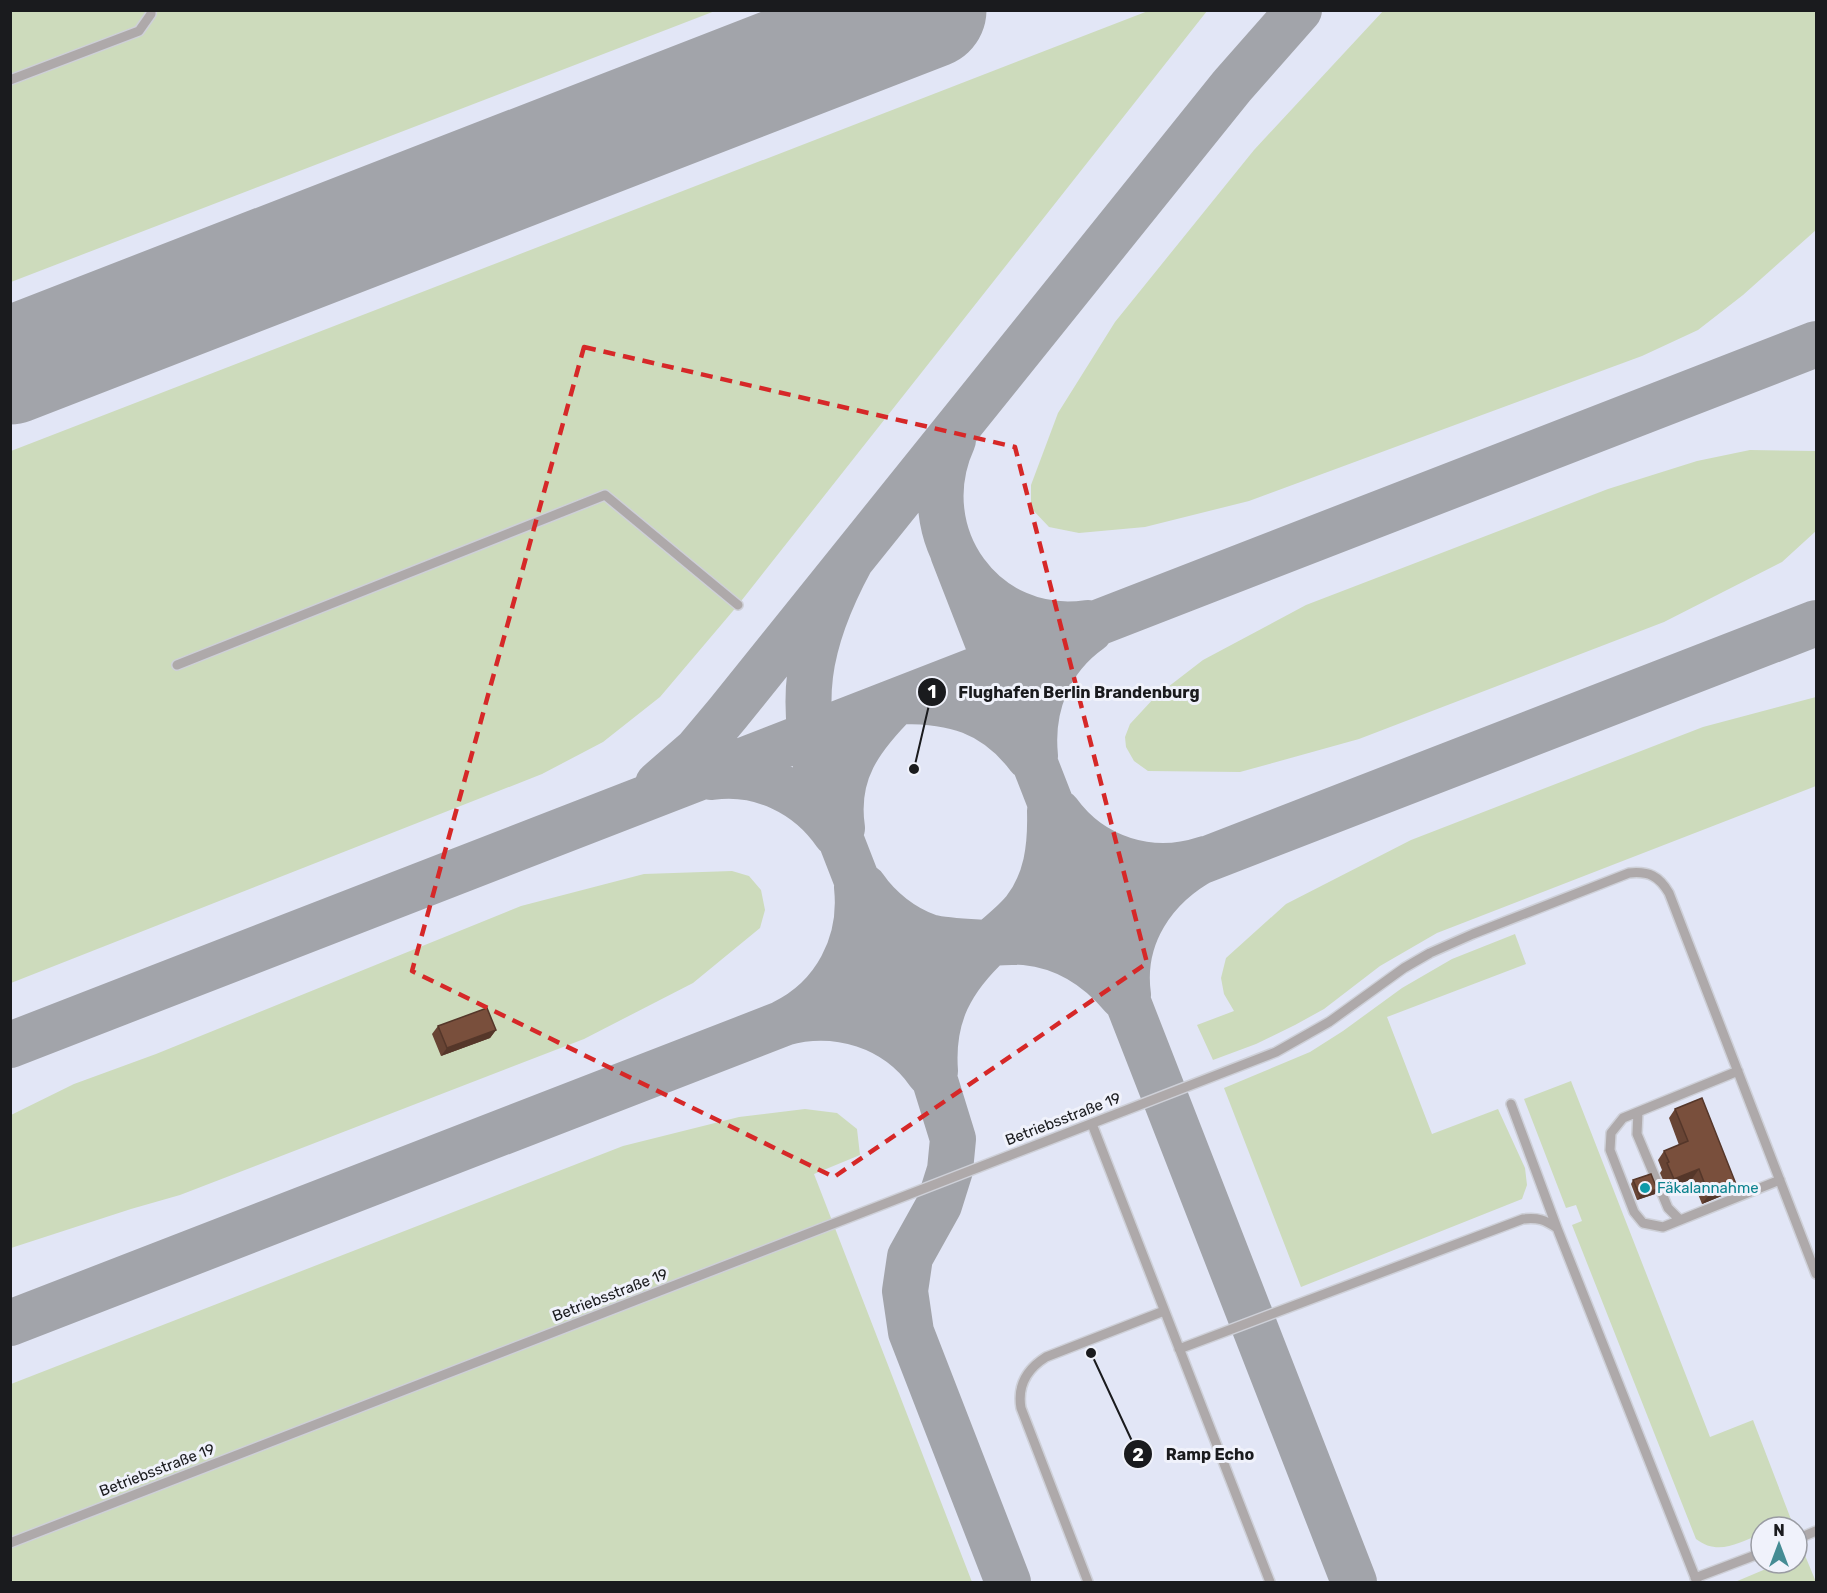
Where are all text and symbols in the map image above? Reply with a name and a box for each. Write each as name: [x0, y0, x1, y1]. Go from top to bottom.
callout: Flughafen Berlin Brandenburg: [917, 675, 1212, 709]
text: 1: [928, 681, 936, 703]
text: Flughafen Berlin Brandenburg: [958, 683, 1200, 702]
street label: Betriebsstraße 19: [1003, 1089, 1123, 1149]
place label: Fäkalannahme: [1657, 1179, 1759, 1197]
marker: Fäkalannahme: [1638, 1181, 1652, 1195]
street label: Betriebsstraße 19: [550, 1265, 670, 1325]
callout: Ramp Echo: [1123, 1437, 1266, 1471]
street label: Betriebsstraße 19: [97, 1440, 217, 1500]
text: 2: [1132, 1444, 1144, 1466]
text: Ramp Echo: [1166, 1445, 1254, 1464]
north arrow: [1749, 1515, 1809, 1575]
text: N: [1773, 1521, 1785, 1540]

